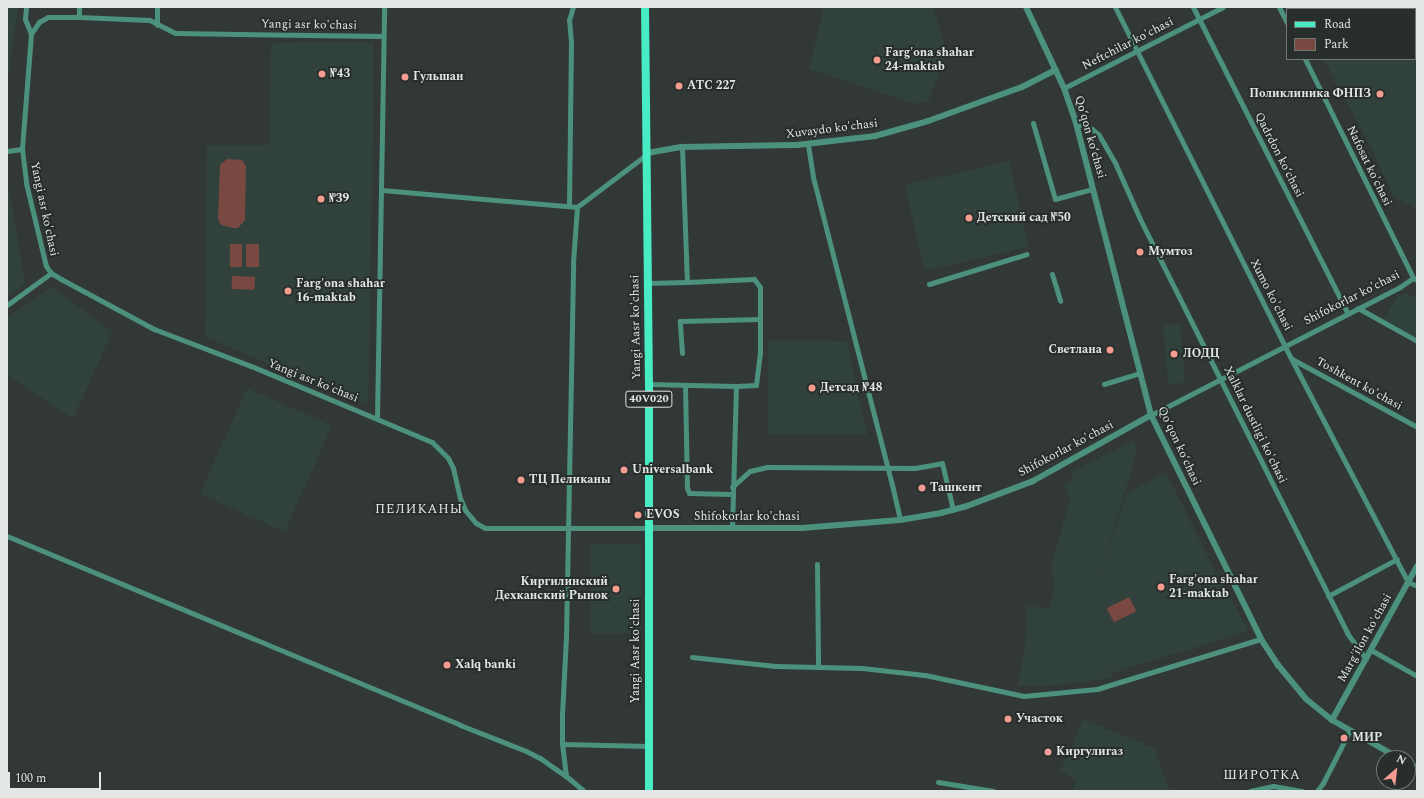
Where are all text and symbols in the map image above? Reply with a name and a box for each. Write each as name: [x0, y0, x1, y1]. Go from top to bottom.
legend: [1286, 8, 1416, 60]
street label: Neftchilar ko'chasi: [1080, 15, 1176, 73]
text: Road: [1324, 15, 1351, 34]
street label: Yangi asr ko'chasi: [261, 17, 357, 33]
text: Park: [1324, 35, 1349, 54]
place label: Farg'ona shahar 24-maktab: [885, 46, 974, 74]
marker: Farg'ona shahar 24-maktab: [872, 55, 882, 65]
place label: №43: [330, 67, 350, 81]
marker: №43: [317, 69, 327, 79]
place label: Гульшан: [413, 70, 464, 84]
marker: Гульшан: [400, 72, 410, 82]
place label: АТС 227: [687, 79, 736, 93]
marker: АТС 227: [674, 81, 684, 91]
place label: Поликлиника ФНПЗ: [1249, 87, 1371, 101]
marker: Поликлиника ФНПЗ: [1374, 88, 1386, 100]
street label: Qoʻqon koʻchasi: [1071, 94, 1109, 180]
street label: Qadrdon koʻchasi: [1251, 110, 1307, 200]
street label: Xuvaydo ko'chasi: [785, 116, 879, 142]
street label: Nafosat ko'chasi: [1343, 124, 1395, 208]
street label: Yangi asr ko'chasi: [27, 160, 61, 258]
place label: №39: [329, 192, 349, 206]
marker: №39: [316, 194, 326, 204]
place label: Детский сад №50: [977, 211, 1071, 225]
marker: Детский сад №50: [964, 213, 974, 223]
place label: Mумтоз: [1148, 245, 1193, 259]
marker: Mумтоз: [1135, 247, 1145, 257]
street label: Xumo ko'chasi: [1247, 257, 1295, 333]
street label: Shifokorlar ko'chasi: [1302, 268, 1402, 328]
street label: Yangi Aasr ko'chasi: [628, 274, 644, 380]
place label: Farg'ona shahar 16-maktab: [296, 277, 385, 305]
marker: Farg'ona shahar 16-maktab: [283, 286, 293, 296]
place label: Светлана: [1048, 343, 1102, 357]
marker: Светлана: [1105, 345, 1115, 355]
place label: ЛОДЦ: [1183, 347, 1220, 361]
marker: ЛОДЦ: [1168, 348, 1180, 360]
street label: Toshkent ko'chasi: [1314, 354, 1404, 414]
street label: Yangi asr ko'chasi: [266, 356, 360, 406]
street label: Xalklar dustligi ko'chasi: [1220, 364, 1290, 486]
place label: Детсад №48: [820, 381, 883, 395]
marker: Детсад №48: [807, 383, 817, 393]
road number: 40V020: [625, 390, 673, 408]
street label: Qoʻqon koʻchasi: [1154, 404, 1204, 488]
street label: Shifokorlar ko'chasi: [1016, 418, 1116, 480]
place label: Universalbank: [632, 463, 713, 477]
marker: Universalbank: [619, 465, 629, 475]
place label: ТЦ Пеликаны: [529, 473, 611, 487]
marker: ТЦ Пеликаны: [516, 475, 526, 485]
place label: Ташкент: [930, 481, 981, 495]
marker: Ташкент: [917, 483, 927, 493]
district label: ПЕЛИКАНЫ: [375, 501, 463, 517]
place label: EVOS: [646, 508, 680, 522]
marker: EVOS: [633, 510, 643, 520]
street label: Shifokorlar ko'chasi: [694, 510, 800, 524]
place label: Farg'ona shahar 21-maktab: [1169, 573, 1258, 601]
place label: Киргилинский Дехканский Рынок: [495, 575, 608, 603]
marker: Farg'ona shahar 21-maktab: [1156, 582, 1166, 592]
marker: Киргилинский Дехканский Рынок: [611, 584, 621, 594]
street label: Marg'ilon ko'chasi: [1335, 591, 1395, 685]
street label: Yangi Aasr ko'chasi: [629, 599, 643, 703]
place label: Xalq banki: [455, 658, 516, 672]
marker: Xalq banki: [442, 660, 452, 670]
place label: Участок: [1016, 712, 1063, 726]
marker: Участок: [1003, 714, 1013, 724]
place label: МИР: [1352, 731, 1382, 745]
marker: МИР: [1339, 733, 1349, 743]
place label: Киргулигаз: [1056, 745, 1123, 759]
marker: Киргулигаз: [1043, 747, 1053, 757]
north arrow: [1376, 750, 1416, 790]
text: N: [1393, 750, 1409, 769]
scale bar: [10, 764, 103, 790]
district label: ШИРОТКА: [1223, 767, 1301, 783]
text: 100 m: [15, 769, 46, 788]

